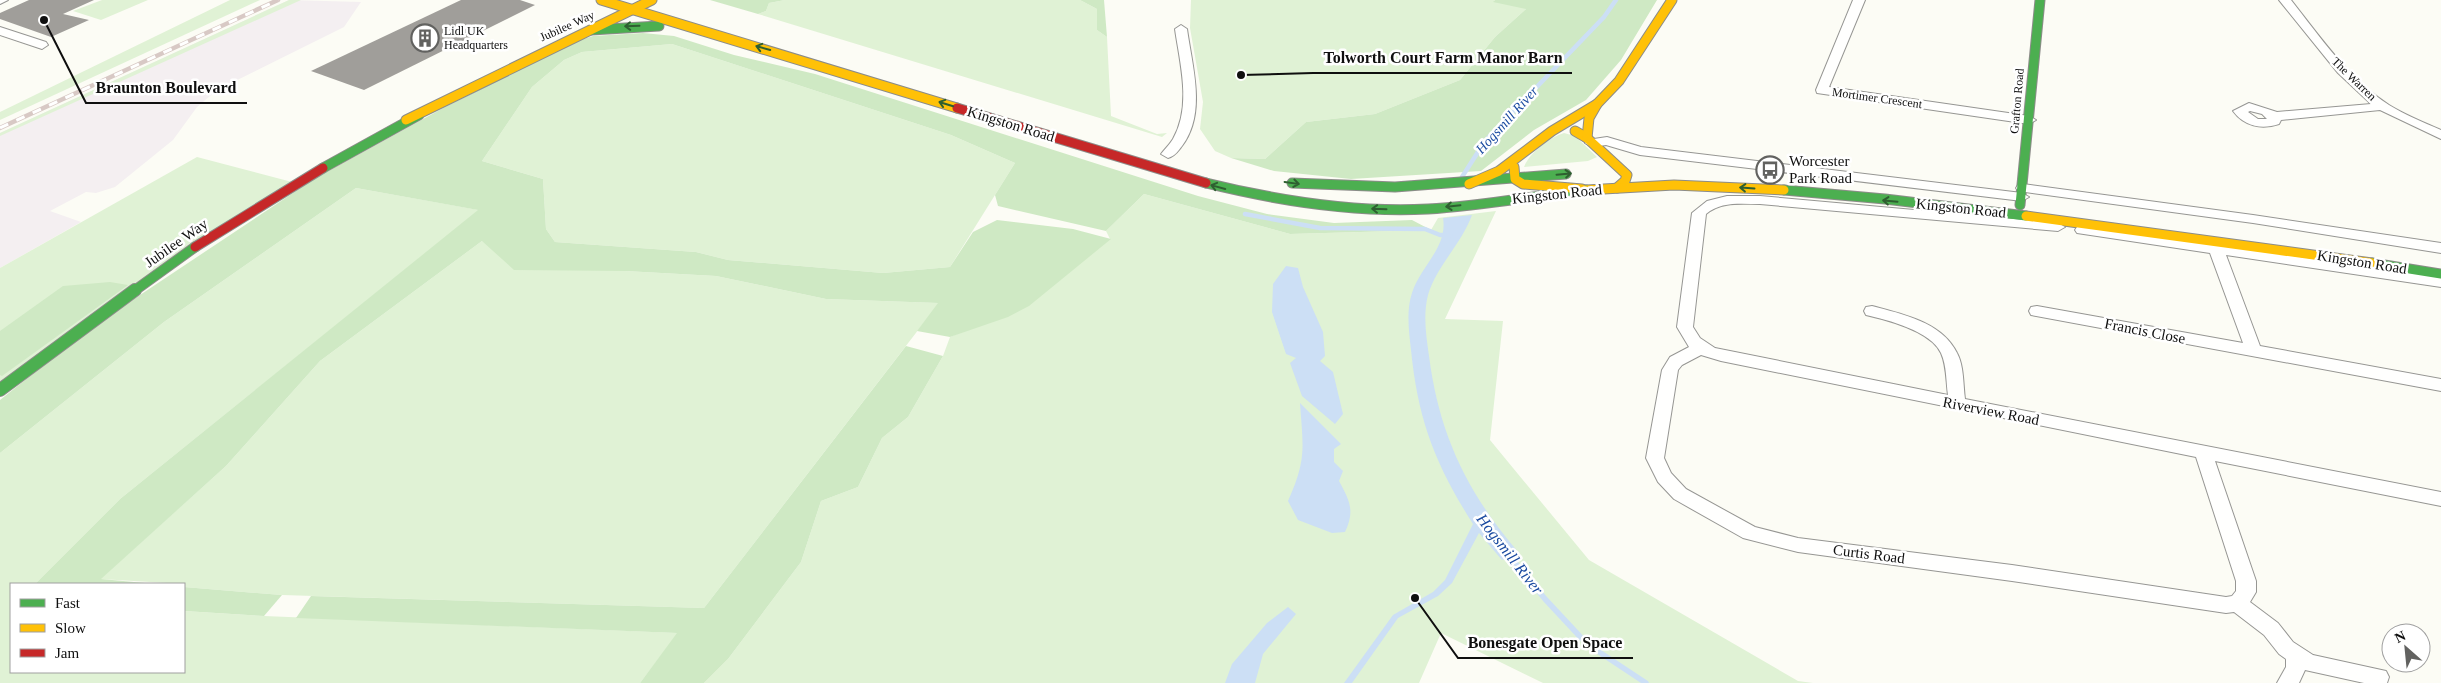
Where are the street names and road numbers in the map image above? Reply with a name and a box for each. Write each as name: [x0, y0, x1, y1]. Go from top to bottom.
street label: Jubilee Way: [537, 8, 597, 44]
street label: The Warren: [2329, 54, 2379, 104]
street label: Grafton Road: [2007, 68, 2027, 134]
street label: Mortimer Crescent: [1831, 85, 1924, 111]
street label: Kingston Road: [965, 103, 1057, 145]
street label: Kingston Road: [1511, 181, 1603, 207]
street label: Kingston Road: [1915, 195, 2007, 221]
street label: Jubilee Way: [141, 215, 211, 271]
street label: Kingston Road: [2316, 247, 2408, 277]
street label: Francis Close: [2103, 315, 2187, 347]
street label: Riverview Road: [1941, 394, 2041, 428]
street label: Curtis Road: [1832, 542, 1906, 566]

